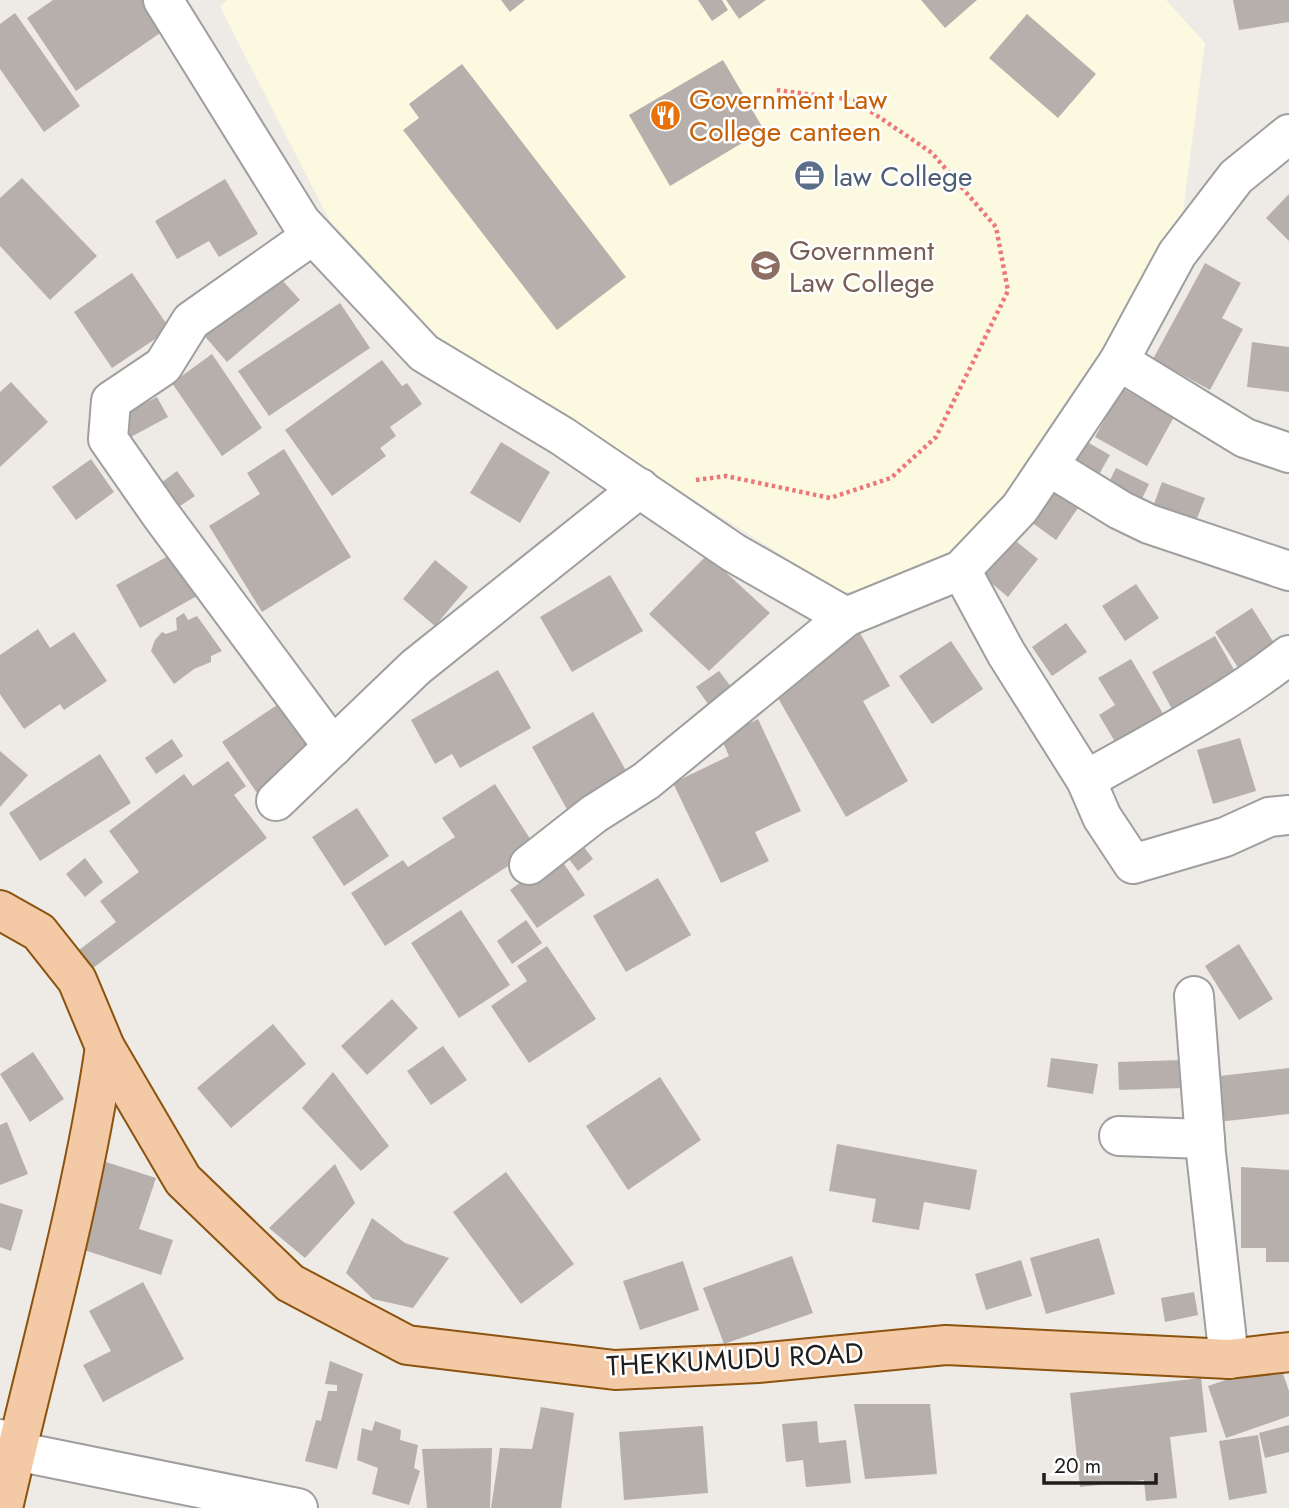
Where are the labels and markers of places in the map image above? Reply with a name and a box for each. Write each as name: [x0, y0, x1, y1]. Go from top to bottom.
place label: Government Law College canteen: [689, 79, 887, 152]
restaurant icon: Government Law College canteen: [649, 98, 683, 132]
place label: law College: [833, 156, 972, 197]
office icon: law College: [793, 159, 827, 193]
place label: Government Law College: [789, 230, 935, 303]
school or university icon: Government Law College: [749, 249, 783, 283]

